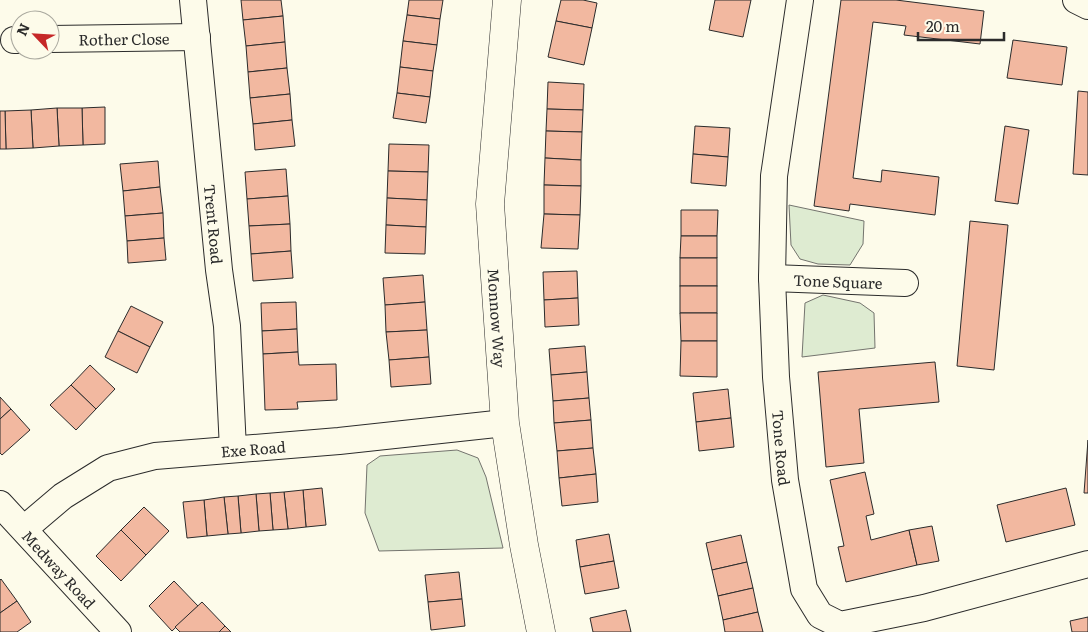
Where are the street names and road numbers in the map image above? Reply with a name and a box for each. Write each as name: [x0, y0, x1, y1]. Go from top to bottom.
street label: Rother Close: [78, 26, 170, 50]
street label: Trent Road: [199, 183, 230, 265]
street label: Tone Square: [793, 267, 883, 294]
street label: Monnow Way: [483, 268, 513, 369]
street label: Tone Road: [767, 409, 797, 487]
street label: Exe Road: [220, 434, 286, 462]
street label: Medway Road: [17, 524, 102, 613]

